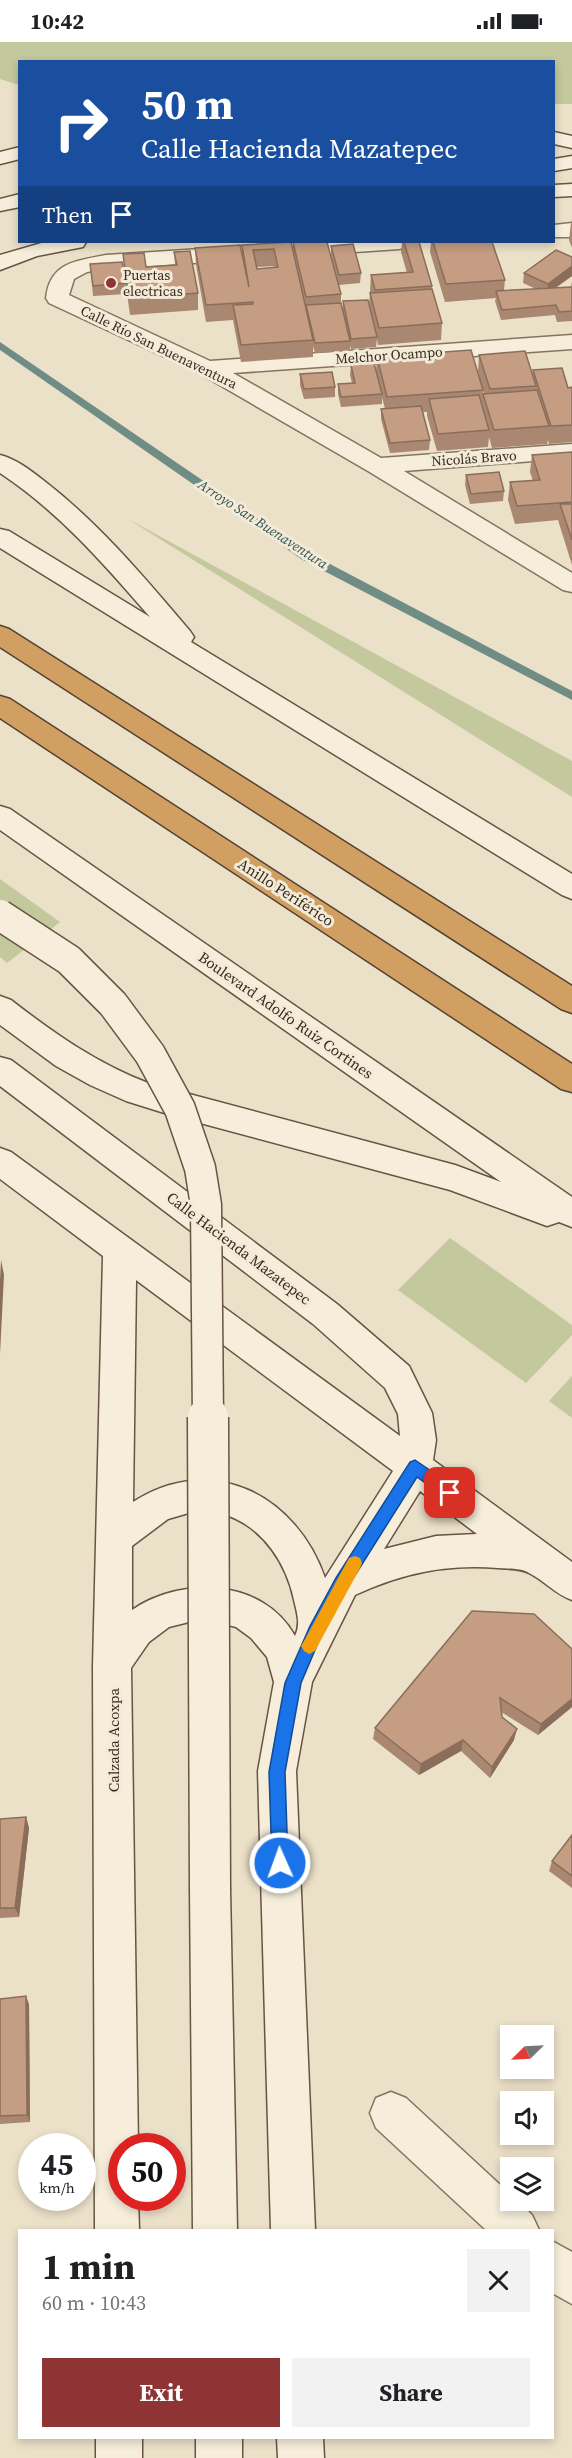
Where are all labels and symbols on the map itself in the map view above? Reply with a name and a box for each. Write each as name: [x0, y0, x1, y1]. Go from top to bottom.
place label: Puertas electricas: [123, 265, 183, 301]
marker: Puertas electricas: [104, 276, 118, 290]
street label: Calle Río San Buenaventura: [77, 300, 241, 394]
street label: Melchor Ocampo: [335, 341, 444, 369]
street label: Nicolás Bravo: [431, 445, 518, 471]
water label: Arroyo San Buenaventura: [193, 474, 332, 574]
street label: Anillo Periférico: [234, 853, 338, 931]
street label: Boulevard Adolfo Ruiz Cortines: [194, 946, 378, 1084]
street label: Calle Hacienda Mazatepec: [162, 1187, 316, 1309]
pin: [424, 1467, 475, 1518]
street label: Calzada Acoxpa: [103, 1687, 124, 1792]
position arrow: [248, 1831, 312, 1895]
north arrow: [500, 2025, 554, 2079]
speed limit sign: 50: [108, 2133, 186, 2211]

